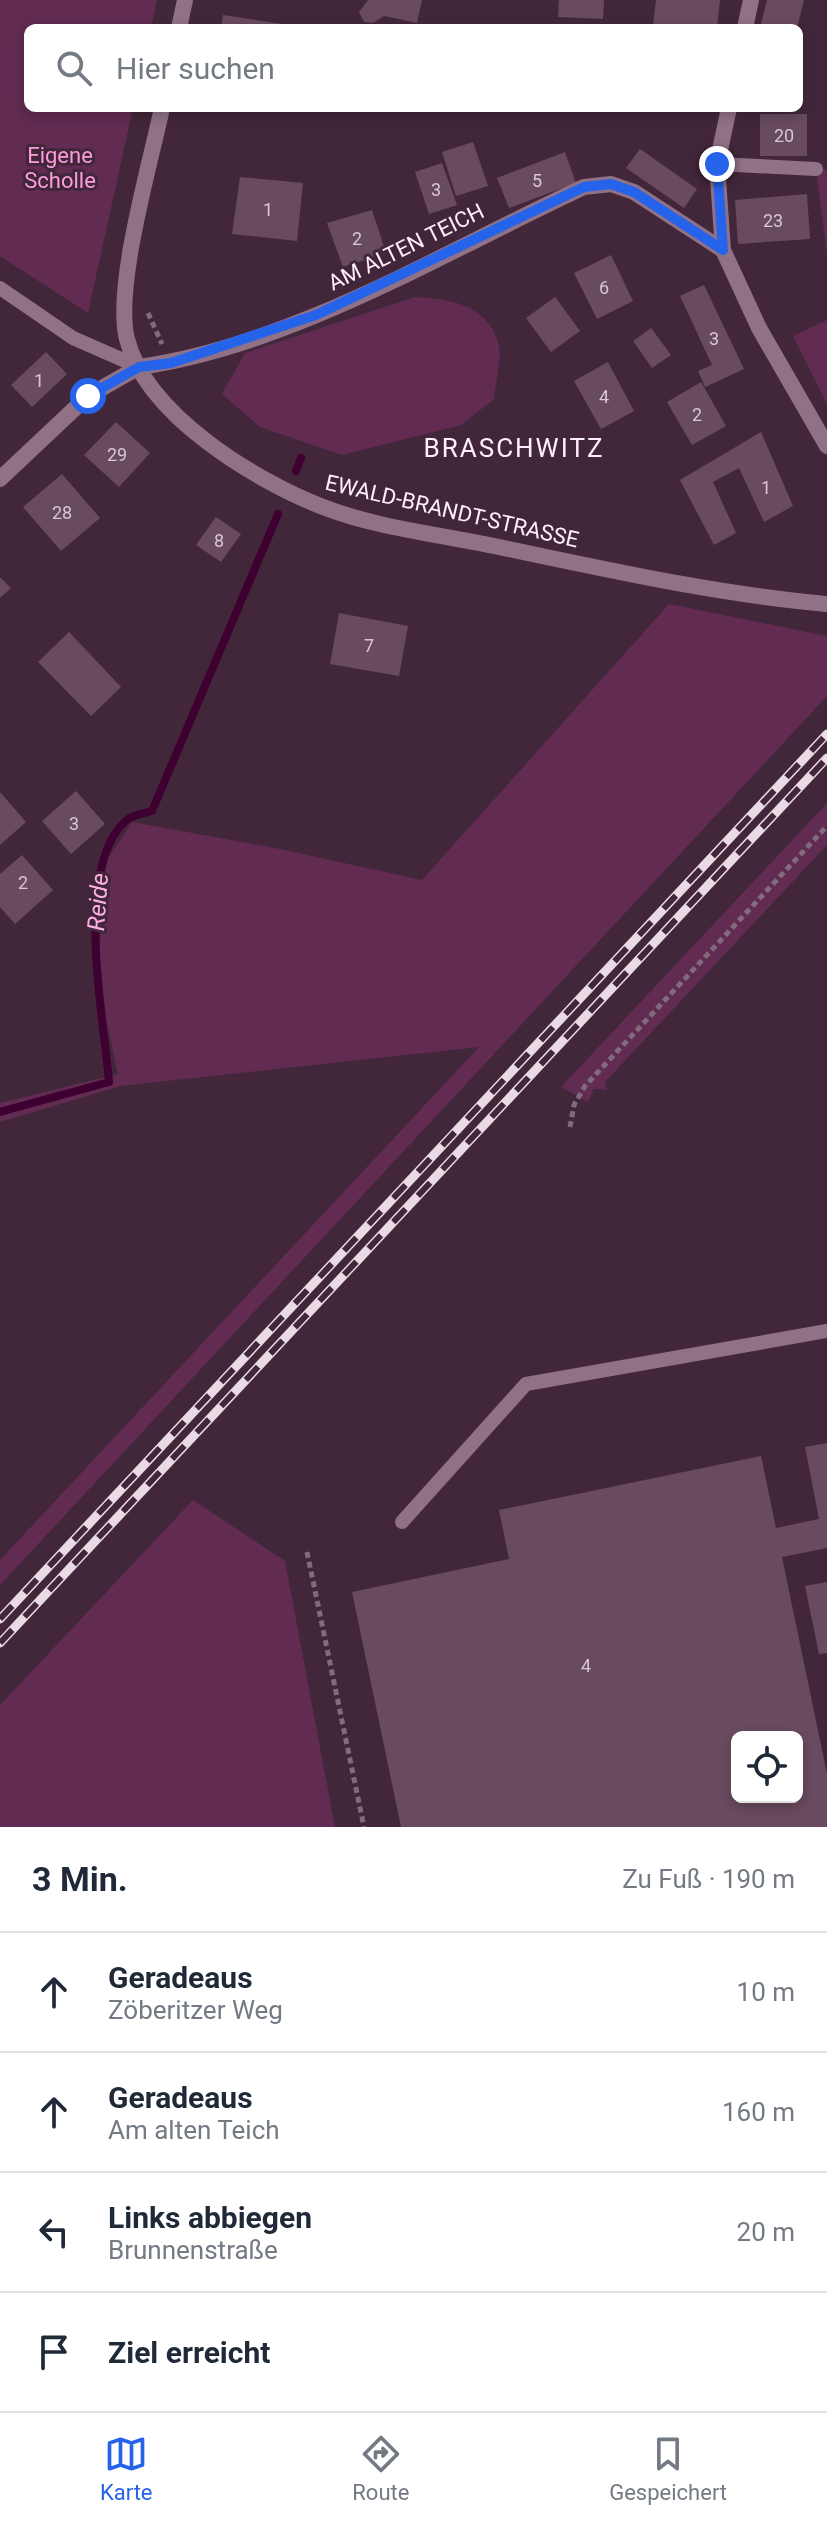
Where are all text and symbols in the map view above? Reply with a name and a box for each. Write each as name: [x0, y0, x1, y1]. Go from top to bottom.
search box: [24, 24, 803, 112]
icon: search: [52, 46, 96, 90]
text: Hier suchen: [116, 51, 275, 86]
house number: 20: [774, 125, 794, 146]
park label: Eigene Scholle: [24, 143, 96, 193]
route end: [699, 146, 735, 182]
house number: 5: [532, 170, 542, 191]
house number: 3: [431, 179, 441, 200]
street label: AM ALTEN TEICH: [324, 198, 488, 296]
house number: 1: [263, 199, 273, 220]
house number: 23: [763, 210, 783, 231]
house number: 2: [352, 228, 362, 249]
house number: 6: [599, 277, 609, 298]
house number: 3: [709, 328, 719, 349]
house number: 1: [34, 370, 44, 391]
route start: [70, 378, 106, 414]
house number: 4: [599, 386, 609, 407]
house number: 2: [692, 404, 702, 425]
district label: BRASCHWITZ: [424, 433, 604, 463]
house number: 29: [107, 444, 127, 465]
street label: EWALD-BRANDT-STRASSE: [323, 470, 581, 552]
house number: 1: [761, 477, 771, 498]
house number: 28: [52, 502, 72, 523]
house number: 8: [214, 530, 224, 551]
house number: 7: [364, 635, 374, 656]
house number: 3: [69, 813, 79, 834]
house number: 2: [18, 872, 28, 893]
water label: Reide: [82, 872, 114, 932]
house number: 4: [581, 1655, 591, 1676]
map controls: [731, 1731, 803, 1803]
button: locate: [731, 1731, 803, 1803]
text: 3 Min.: [32, 1859, 128, 1899]
text: Zu Fuß · 190 m: [622, 1864, 795, 1894]
text: Geradeaus: [108, 1960, 253, 1995]
icon: ahead: [32, 1970, 76, 2014]
text: 10 m: [737, 1977, 795, 2007]
text: Zöberitzer Weg: [108, 1995, 283, 2025]
text: Geradeaus: [108, 2080, 253, 2115]
icon: ahead: [32, 2090, 76, 2134]
text: 160 m: [722, 2097, 795, 2127]
text: Am alten Teich: [108, 2115, 280, 2145]
text: Links abbiegen: [108, 2200, 312, 2235]
icon: left: [32, 2210, 76, 2254]
text: 20 m: [737, 2217, 795, 2247]
text: Brunnenstraße: [108, 2235, 278, 2265]
icon: arrive: [32, 2330, 76, 2374]
text: Ziel erreicht: [108, 2335, 270, 2370]
tab: Karte: [100, 2432, 153, 2505]
tab: Route: [352, 2432, 409, 2505]
tab: Gespeichert: [609, 2432, 727, 2505]

